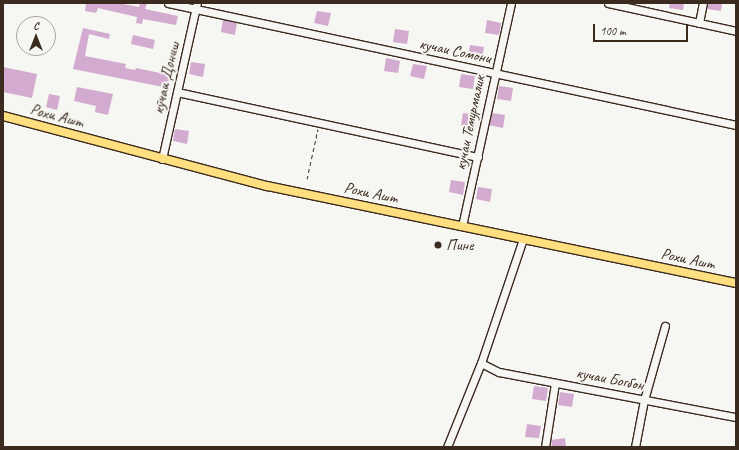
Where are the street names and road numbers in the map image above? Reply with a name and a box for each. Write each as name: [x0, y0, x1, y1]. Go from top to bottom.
street label: кучаи Сомони: [418, 34, 492, 68]
street label: кӯчаи Дониш: [148, 39, 184, 117]
street label: кучаи Темурмалик: [451, 74, 489, 172]
street label: Рохи Ашт: [27, 99, 87, 133]
street label: Рохи Ашт: [341, 178, 401, 208]
street label: Рохи Ашт: [658, 244, 718, 274]
street label: кучаи Богбон: [575, 363, 645, 395]

